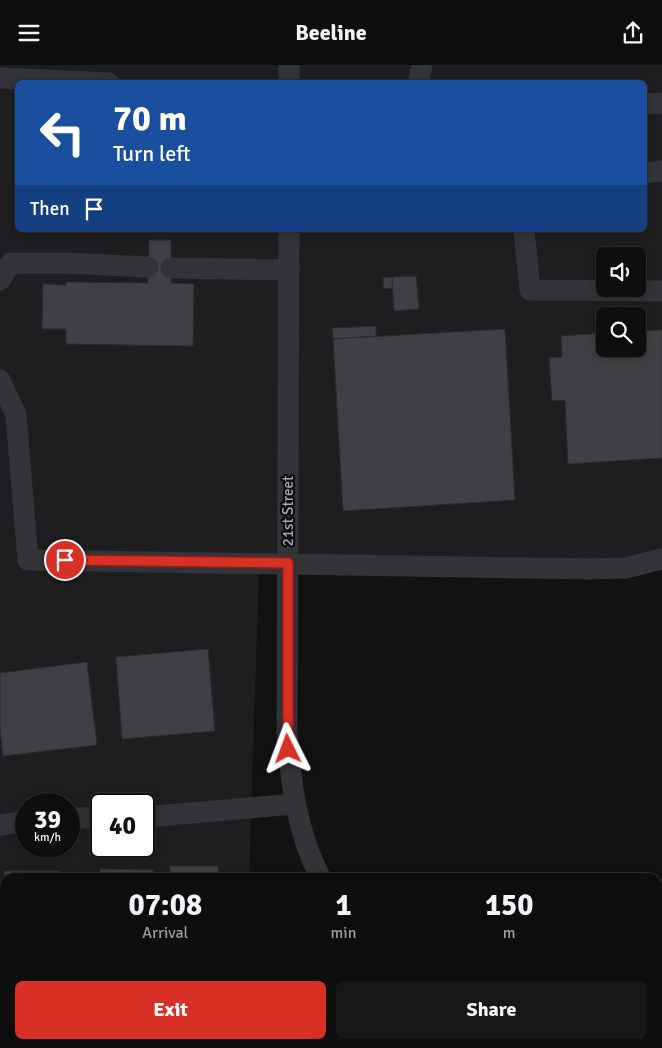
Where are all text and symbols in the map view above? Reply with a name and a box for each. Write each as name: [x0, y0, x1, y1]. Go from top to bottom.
icon: menu: [15, 19, 43, 47]
text: Beeline: [295, 19, 367, 46]
icon: share: [619, 19, 647, 47]
text: 70 m: [113, 97, 187, 140]
icon: left: [30, 100, 95, 165]
text: Turn left: [113, 140, 191, 167]
icon: arrive: [80, 195, 108, 223]
text: Then: [30, 197, 70, 221]
map controls: [596, 247, 646, 357]
button: sound: [596, 247, 646, 297]
button: search: [596, 307, 646, 357]
street label: 21st Street: [279, 476, 297, 546]
pin: [44, 539, 86, 581]
icon: arrive: [51, 546, 79, 574]
position arrow: [261, 722, 313, 774]
speed limit sign: 40: [90, 793, 155, 858]
text: 39: [34, 804, 61, 835]
text: km/h: [34, 830, 61, 845]
text: 07:08: [128, 887, 202, 924]
text: 1: [335, 887, 352, 924]
text: 150: [485, 887, 533, 924]
text: Arrival: [142, 923, 188, 943]
text: min: [331, 923, 356, 943]
text: m: [503, 923, 516, 943]
button: Exit: [15, 981, 326, 1039]
button: Share: [336, 981, 647, 1039]

